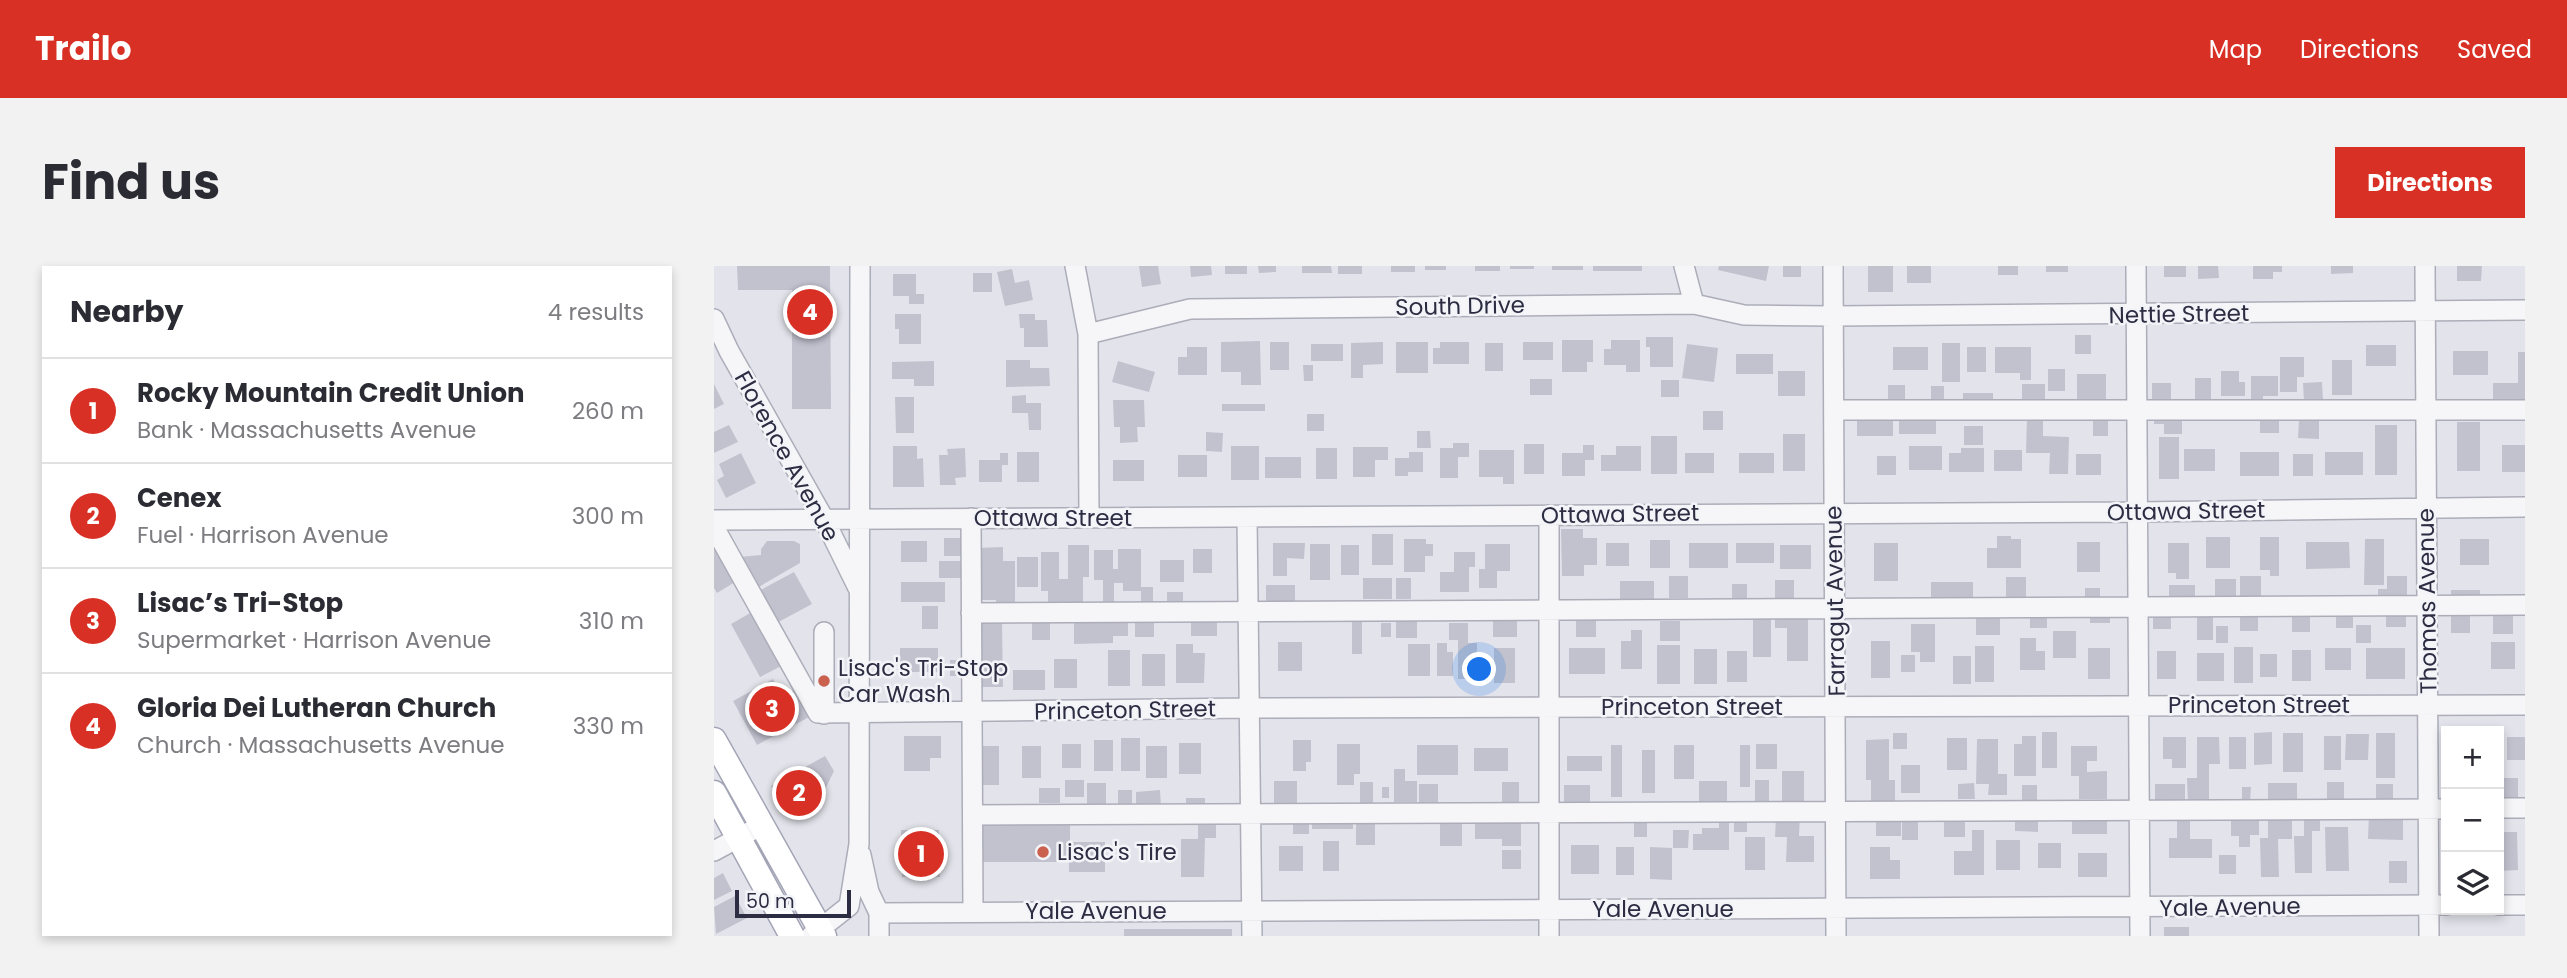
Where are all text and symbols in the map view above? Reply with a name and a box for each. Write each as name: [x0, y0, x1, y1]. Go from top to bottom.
text: Trailo: [35, 25, 132, 72]
text: Map: [2209, 33, 2262, 66]
text: Directions: [2300, 33, 2419, 66]
text: Saved: [2457, 33, 2532, 66]
button: Directions: [2335, 147, 2525, 218]
text: Find us: [42, 148, 220, 216]
pin: 4: [787, 286, 833, 338]
street label: South Drive: [1395, 289, 1525, 323]
text: Nearby: [70, 290, 184, 333]
text: 4 results: [548, 296, 644, 328]
street label: Nettie Street: [2108, 297, 2250, 331]
street label: Florence Avenue: [727, 365, 847, 547]
text: Rocky Mountain Credit Union: [137, 375, 525, 411]
text: 1: [89, 395, 97, 427]
text: 260 m: [572, 395, 644, 427]
text: Bank · Massachusetts Avenue: [137, 414, 476, 446]
text: Cenex: [137, 480, 222, 516]
street label: Ottawa Street: [2107, 494, 2265, 528]
street label: Ottawa Street: [1541, 497, 1699, 531]
text: 2: [86, 500, 100, 532]
text: 300 m: [572, 500, 644, 532]
street label: Ottawa Street: [974, 502, 1132, 534]
street label: Farragut Avenue: [1817, 505, 1853, 697]
street label: Thomas Avenue: [2409, 508, 2445, 694]
text: Fuel · Harrison Avenue: [137, 519, 389, 551]
text: Lisac’s Tri-Stop: [137, 585, 343, 621]
text: 3: [86, 605, 100, 637]
text: 310 m: [579, 605, 644, 637]
text: Supermarket · Harrison Avenue: [137, 624, 491, 656]
place label: Lisac's Tri-Stop Car Wash: [838, 652, 1008, 710]
your location: [1462, 652, 1496, 686]
marker: Lisac's Tri-Stop Car Wash: [816, 673, 832, 689]
pin: 3: [749, 683, 795, 735]
street label: Princeton Street: [2168, 689, 2350, 721]
text: Gloria Dei Lutheran Church: [137, 690, 496, 726]
street label: Princeton Street: [1601, 691, 1783, 723]
street label: Princeton Street: [1034, 692, 1216, 728]
text: 4: [85, 710, 101, 742]
text: 330 m: [573, 710, 644, 742]
map controls: [2441, 726, 2504, 915]
button: +: [2441, 726, 2504, 789]
text: Church · Massachusetts Avenue: [137, 729, 504, 761]
pin: 2: [776, 767, 822, 819]
button: −: [2441, 789, 2504, 852]
pin: 1: [898, 828, 944, 880]
place label: Lisac's Tire: [1057, 836, 1177, 868]
marker: Lisac's Tire: [1035, 844, 1051, 860]
button: layers: [2441, 852, 2504, 915]
scale bar: [735, 887, 850, 919]
text: 50 m: [746, 888, 795, 915]
street label: Yale Avenue: [2159, 890, 2301, 924]
street label: Yale Avenue: [1592, 893, 1734, 925]
street label: Yale Avenue: [1025, 895, 1167, 927]

